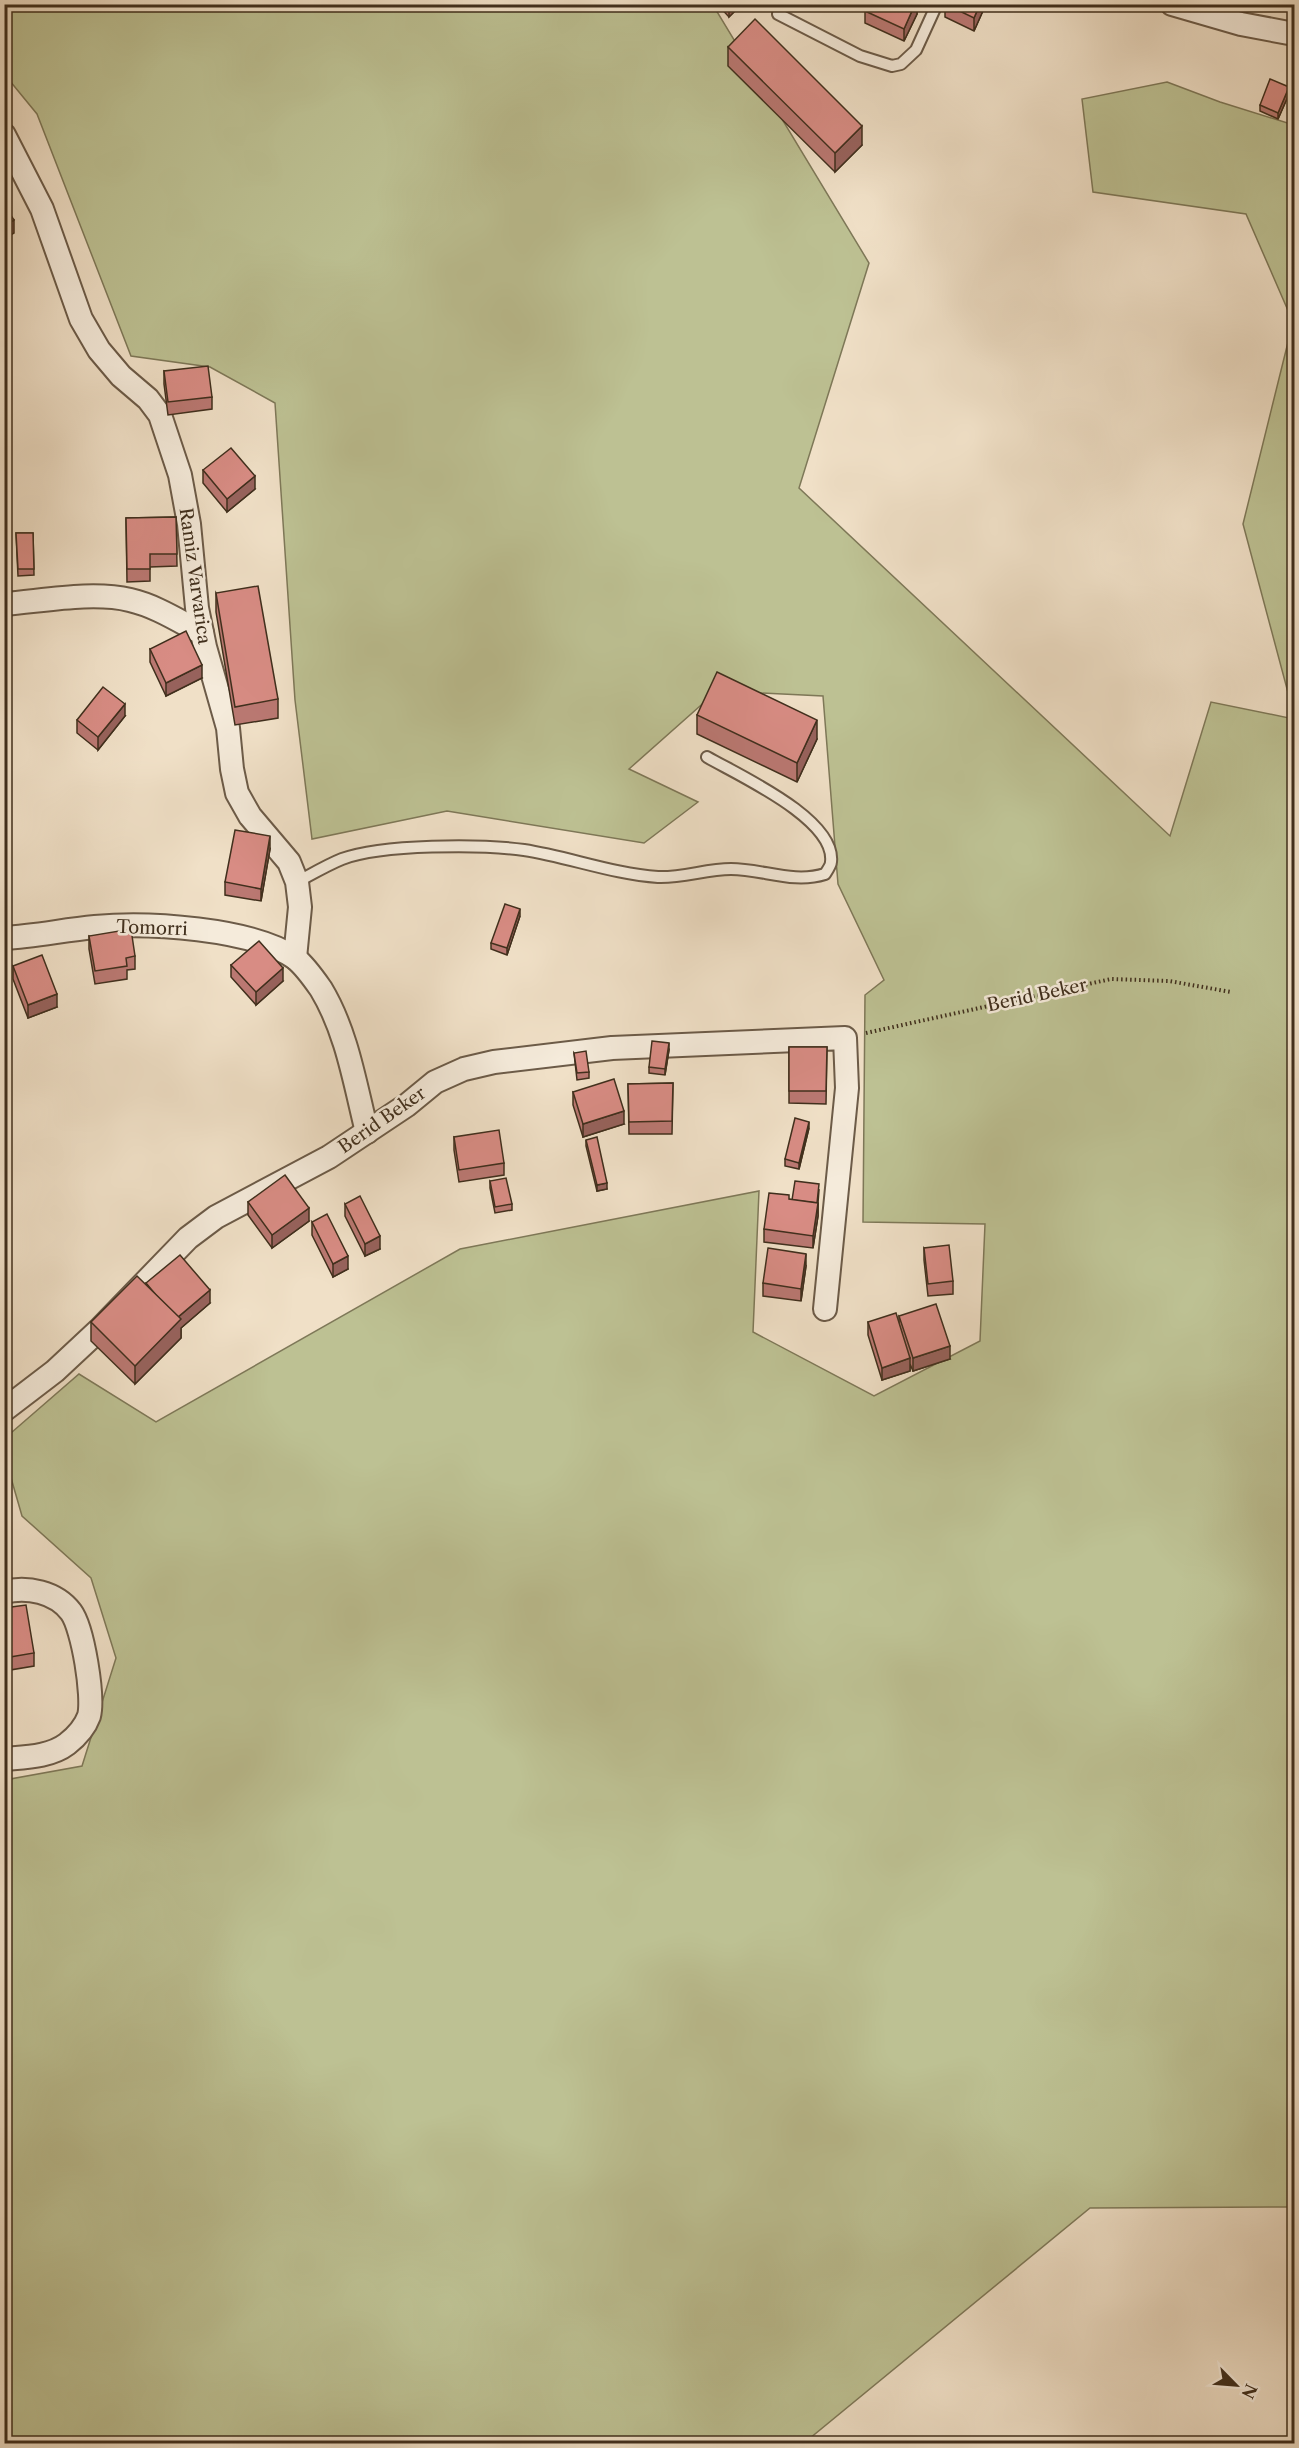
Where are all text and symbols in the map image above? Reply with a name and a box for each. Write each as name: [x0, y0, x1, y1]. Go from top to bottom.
street label: Ramiz Varvarica: [175, 506, 216, 646]
street label: Tomorri: [116, 916, 188, 940]
street label: Berid Beker: [985, 974, 1089, 1016]
street label: Berid Beker: [334, 1082, 430, 1158]
north arrow: [1206, 2355, 1266, 2415]
text: N: [1238, 2381, 1262, 2402]

